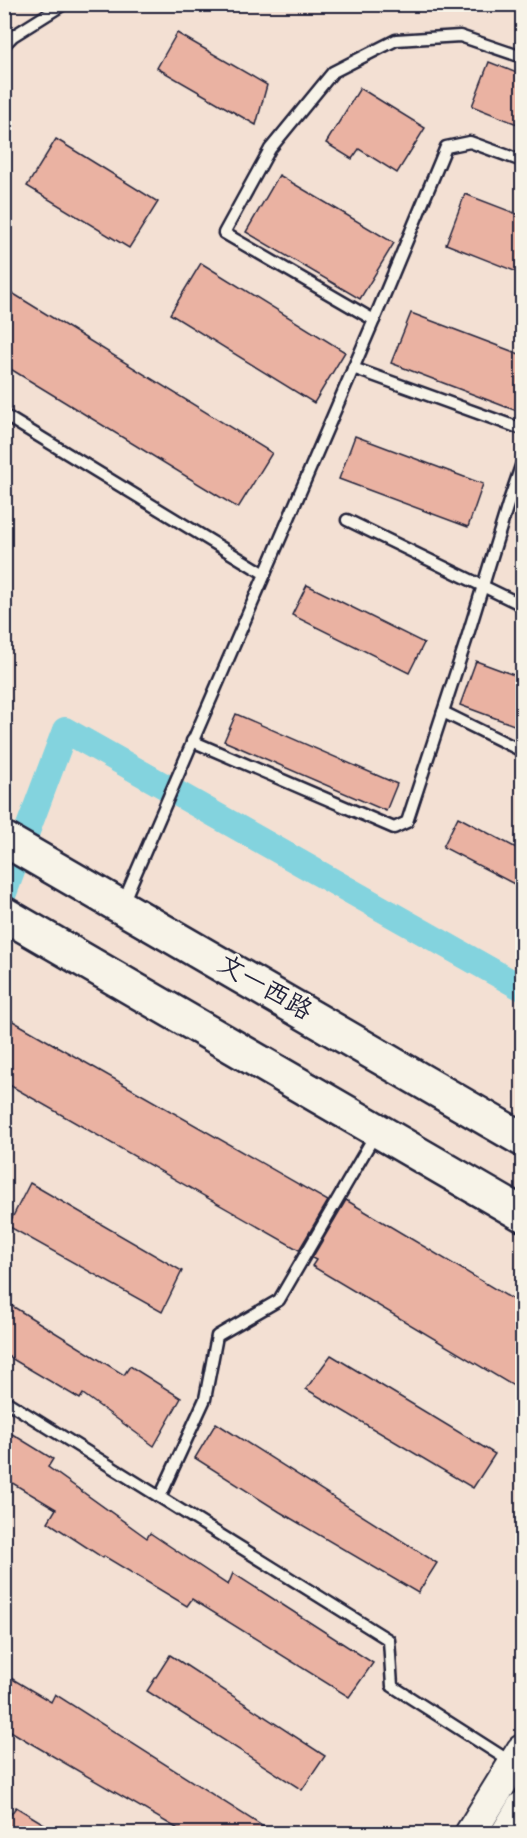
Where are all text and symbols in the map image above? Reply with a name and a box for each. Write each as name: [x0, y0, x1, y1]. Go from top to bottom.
street label: 文一西路: [209, 947, 319, 1031]

